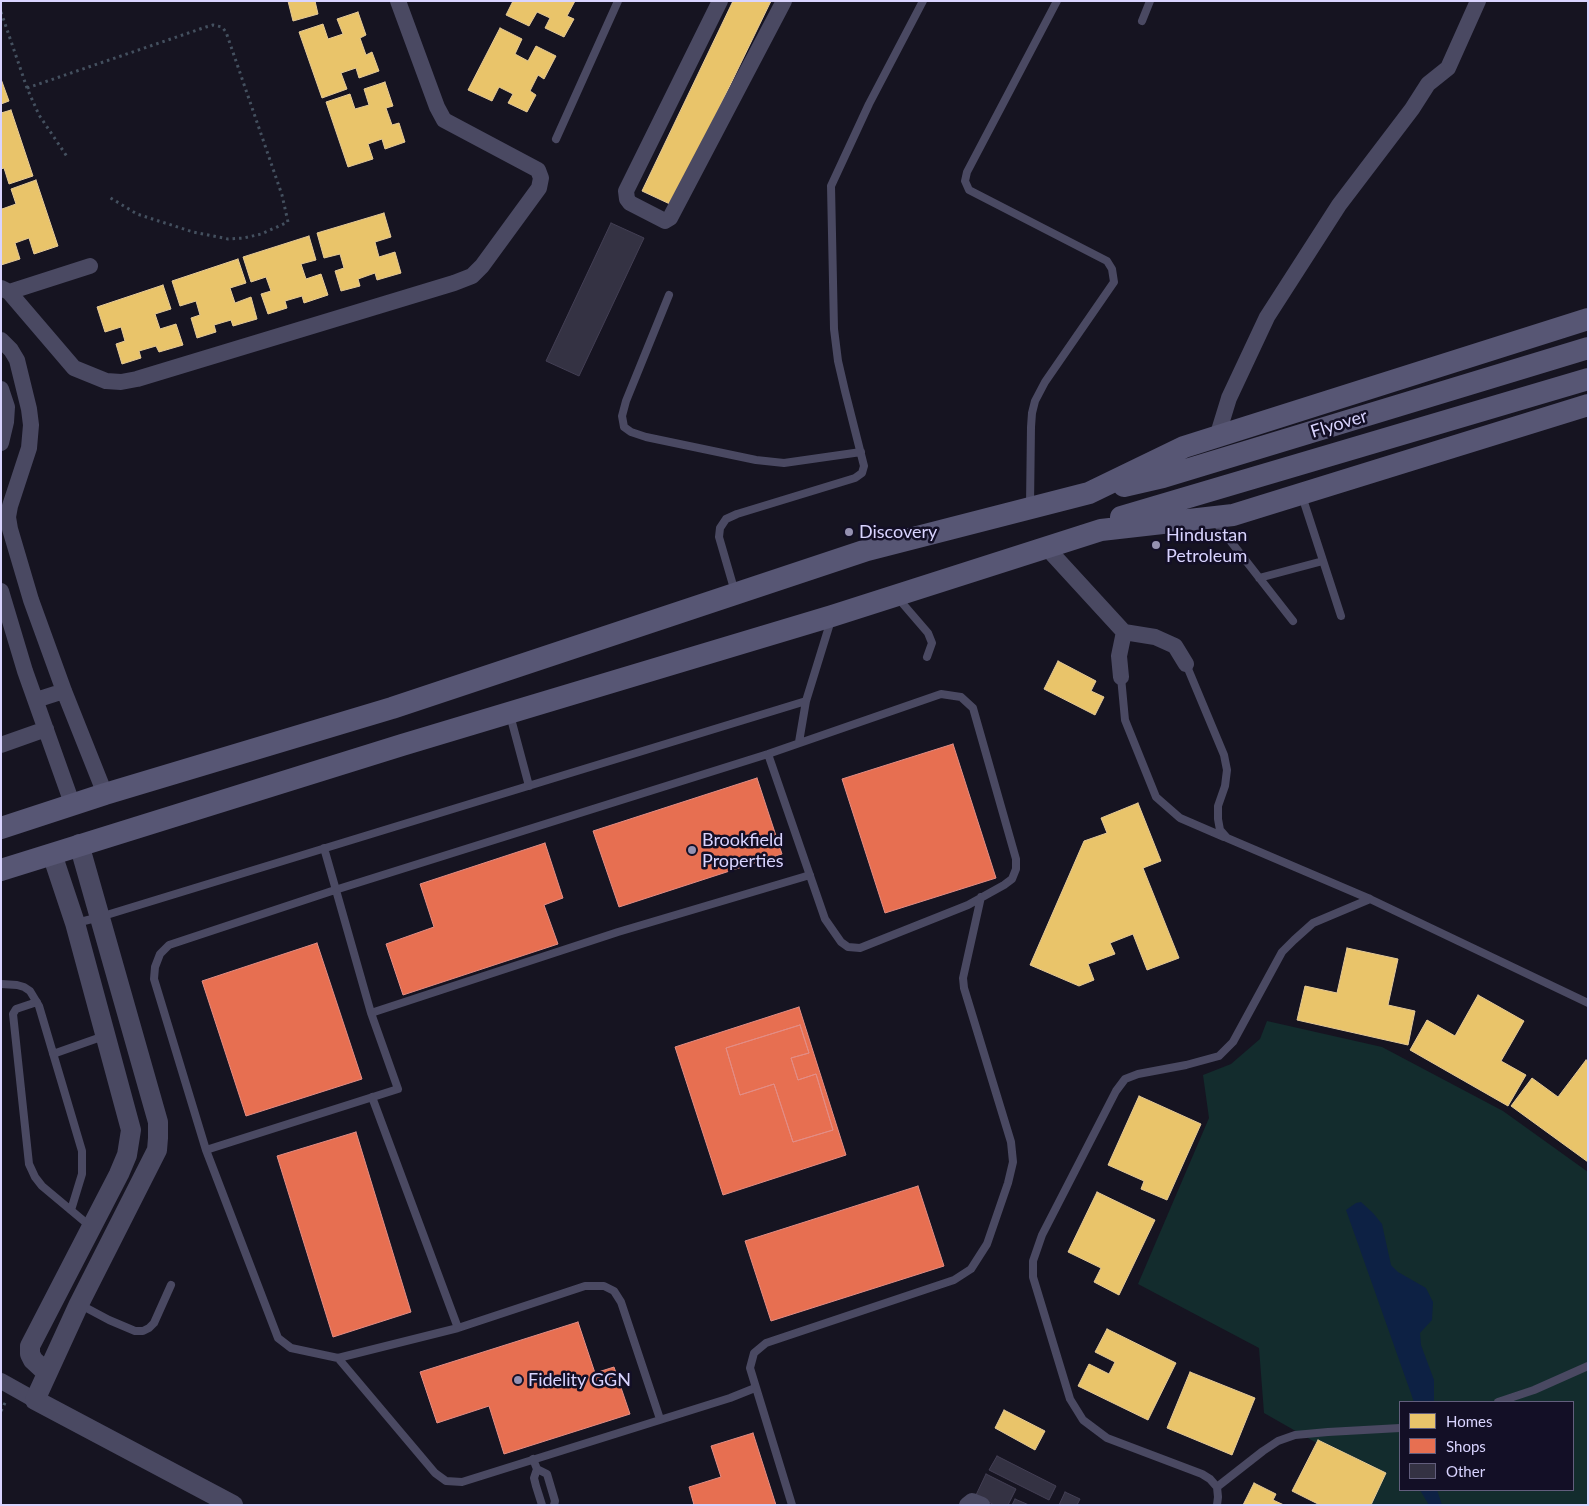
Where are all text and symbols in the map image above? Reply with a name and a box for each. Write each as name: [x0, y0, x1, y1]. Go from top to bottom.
street label: Flyover: [1308, 405, 1370, 443]
place label: Discovery: [859, 521, 937, 543]
place label: Hindustan Petroleum: [1166, 524, 1247, 566]
marker: Discovery: [843, 526, 855, 538]
marker: Hindustan Petroleum: [1150, 539, 1162, 551]
place label: Brookfield Properties: [702, 829, 784, 872]
marker: Brookfield Properties: [686, 844, 698, 856]
place label: Fidelity GGN: [528, 1369, 631, 1391]
marker: Fidelity GGN: [512, 1374, 524, 1386]
legend: [1399, 1401, 1574, 1491]
text: Homes: [1446, 1412, 1492, 1430]
text: Shops: [1446, 1437, 1486, 1455]
text: Other: [1446, 1462, 1485, 1480]

